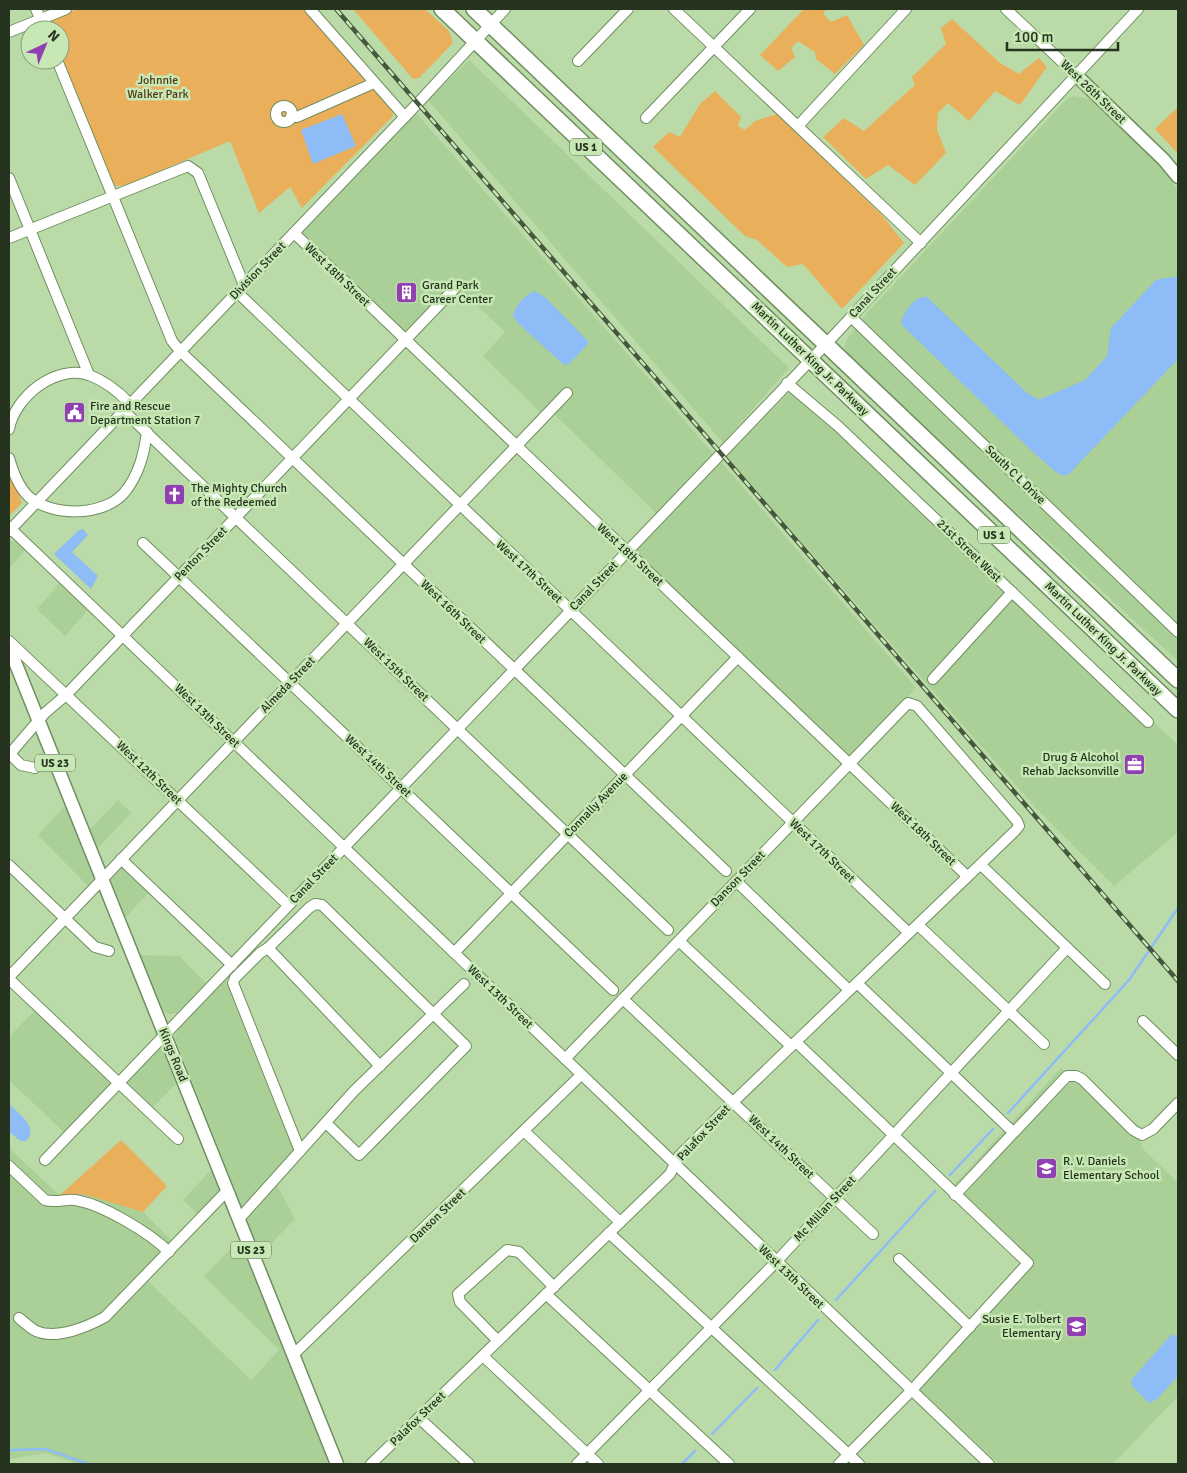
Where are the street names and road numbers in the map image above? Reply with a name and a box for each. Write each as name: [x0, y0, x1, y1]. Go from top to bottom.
street label: West 26th Street: [1057, 57, 1129, 127]
road number: US 1: [570, 138, 602, 156]
street label: Division Street: [227, 239, 289, 303]
street label: West 18th Street: [301, 240, 373, 310]
street label: Canal Street: [846, 265, 900, 321]
street label: Martin Luther King Jr. Parkway: [748, 299, 872, 419]
street label: South C L Drive: [982, 442, 1048, 508]
street label: 21st Street West: [934, 516, 1004, 586]
street label: West 18th Street: [594, 520, 666, 590]
street label: Penton Street: [171, 524, 231, 584]
road number: US 1: [978, 526, 1010, 544]
street label: West 17th Street: [493, 537, 565, 607]
street label: Canal Street: [567, 558, 621, 614]
street label: West 16th Street: [417, 577, 489, 647]
street label: Martin Luther King Jr. Parkway: [1041, 579, 1165, 699]
street label: West 15th Street: [360, 635, 432, 705]
street label: Almeda Street: [257, 654, 319, 716]
street label: West 13th Street: [171, 681, 243, 751]
street label: West 14th Street: [342, 731, 414, 801]
street label: West 12th Street: [113, 738, 185, 808]
road number: US 23: [35, 754, 75, 771]
street label: Connally Avenue: [561, 769, 631, 841]
street label: West 18th Street: [887, 799, 959, 869]
street label: West 17th Street: [786, 816, 858, 886]
street label: Danson Street: [708, 848, 768, 910]
street label: Canal Street: [287, 851, 341, 907]
street label: West 13th Street: [464, 962, 536, 1032]
street label: Kings Road: [155, 1026, 191, 1084]
street label: Palafox Street: [674, 1102, 734, 1164]
street label: West 14th Street: [745, 1112, 817, 1182]
street label: Mc Millan Street: [791, 1173, 859, 1245]
street label: Danson Street: [407, 1186, 469, 1246]
road number: US 23: [231, 1242, 271, 1258]
street label: West 13th Street: [755, 1242, 827, 1312]
street label: Palafox Street: [387, 1389, 449, 1449]

